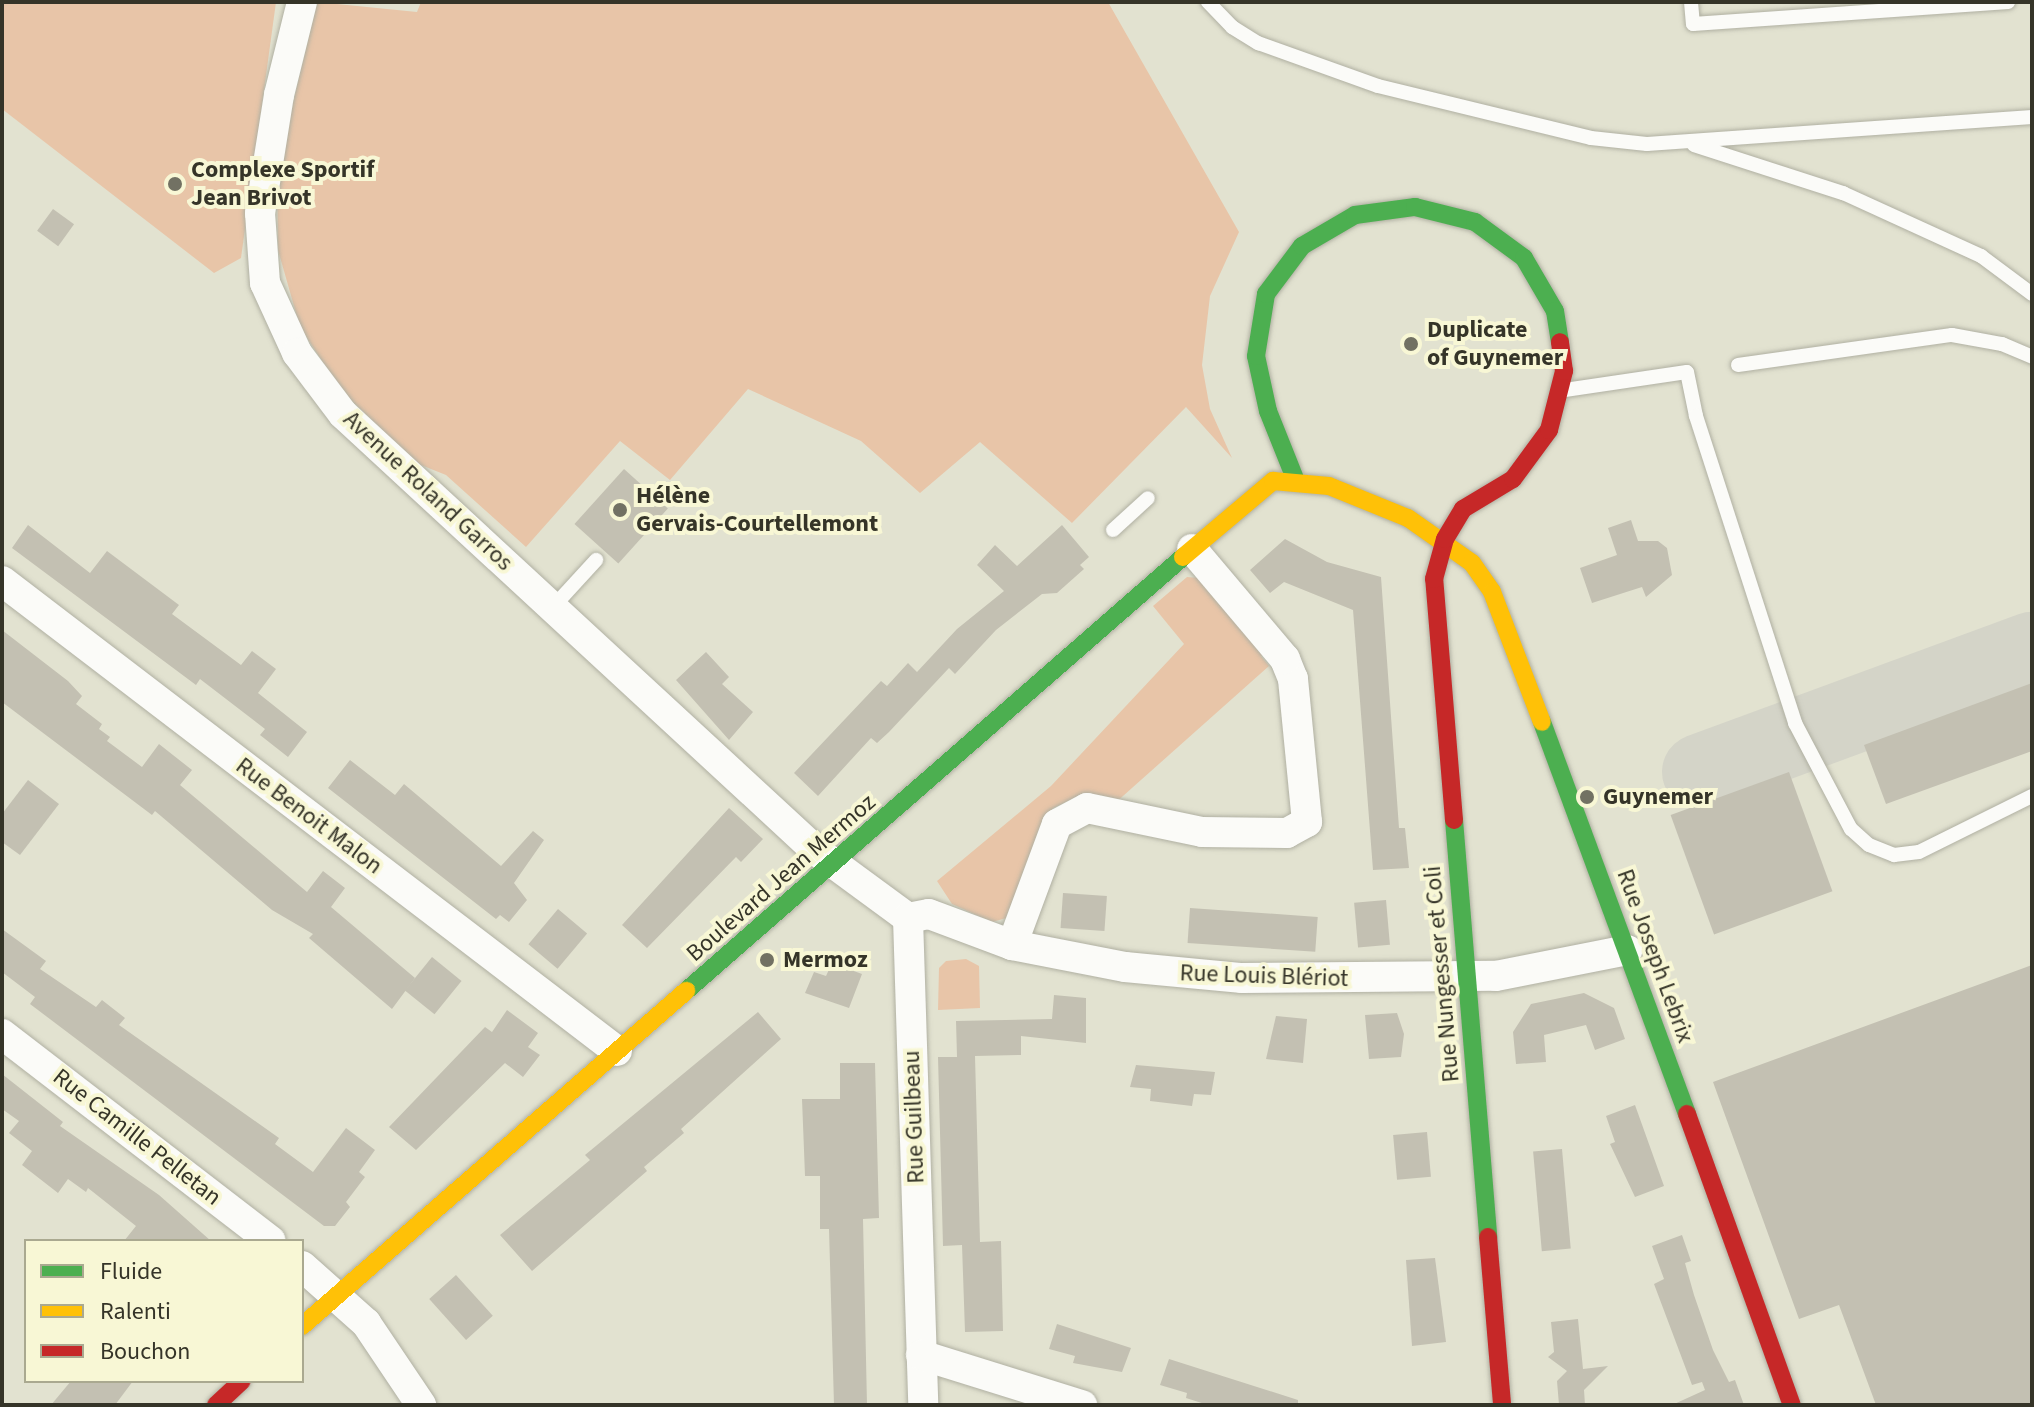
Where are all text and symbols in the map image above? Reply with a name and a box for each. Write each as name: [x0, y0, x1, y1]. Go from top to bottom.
place label: Complexe Sportif Jean Brivot: [191, 156, 374, 212]
marker: Complexe Sportif Jean Brivot: [166, 175, 184, 193]
place label: Duplicate of Guynemer: [1427, 316, 1563, 372]
marker: Duplicate of Guynemer: [1402, 335, 1420, 353]
street label: Avenue Roland Garros: [337, 405, 519, 577]
place label: Hélène Gervais-Courtellemont: [636, 482, 878, 538]
marker: Hélène Gervais-Courtellemont: [611, 501, 629, 519]
street label: Rue Benoit Malon: [230, 751, 388, 881]
place label: Guynemer: [1603, 783, 1713, 811]
street label: Boulevard Jean Mermoz: [681, 788, 881, 968]
marker: Guynemer: [1578, 788, 1596, 806]
street label: Rue Nungesser et Coli: [1418, 865, 1466, 1083]
street label: Rue Joseph Lebrix: [1610, 865, 1700, 1047]
place label: Mermoz: [783, 946, 868, 974]
marker: Mermoz: [758, 951, 776, 969]
street label: Rue Louis Blériot: [1179, 959, 1349, 993]
street label: Rue Guilbeau: [897, 1050, 931, 1184]
street label: Rue Camille Pelletan: [47, 1062, 227, 1212]
legend: [24, 1239, 304, 1383]
text: Fluide: [100, 1254, 162, 1289]
text: Ralenti: [100, 1294, 171, 1329]
text: Bouchon: [100, 1334, 190, 1369]

